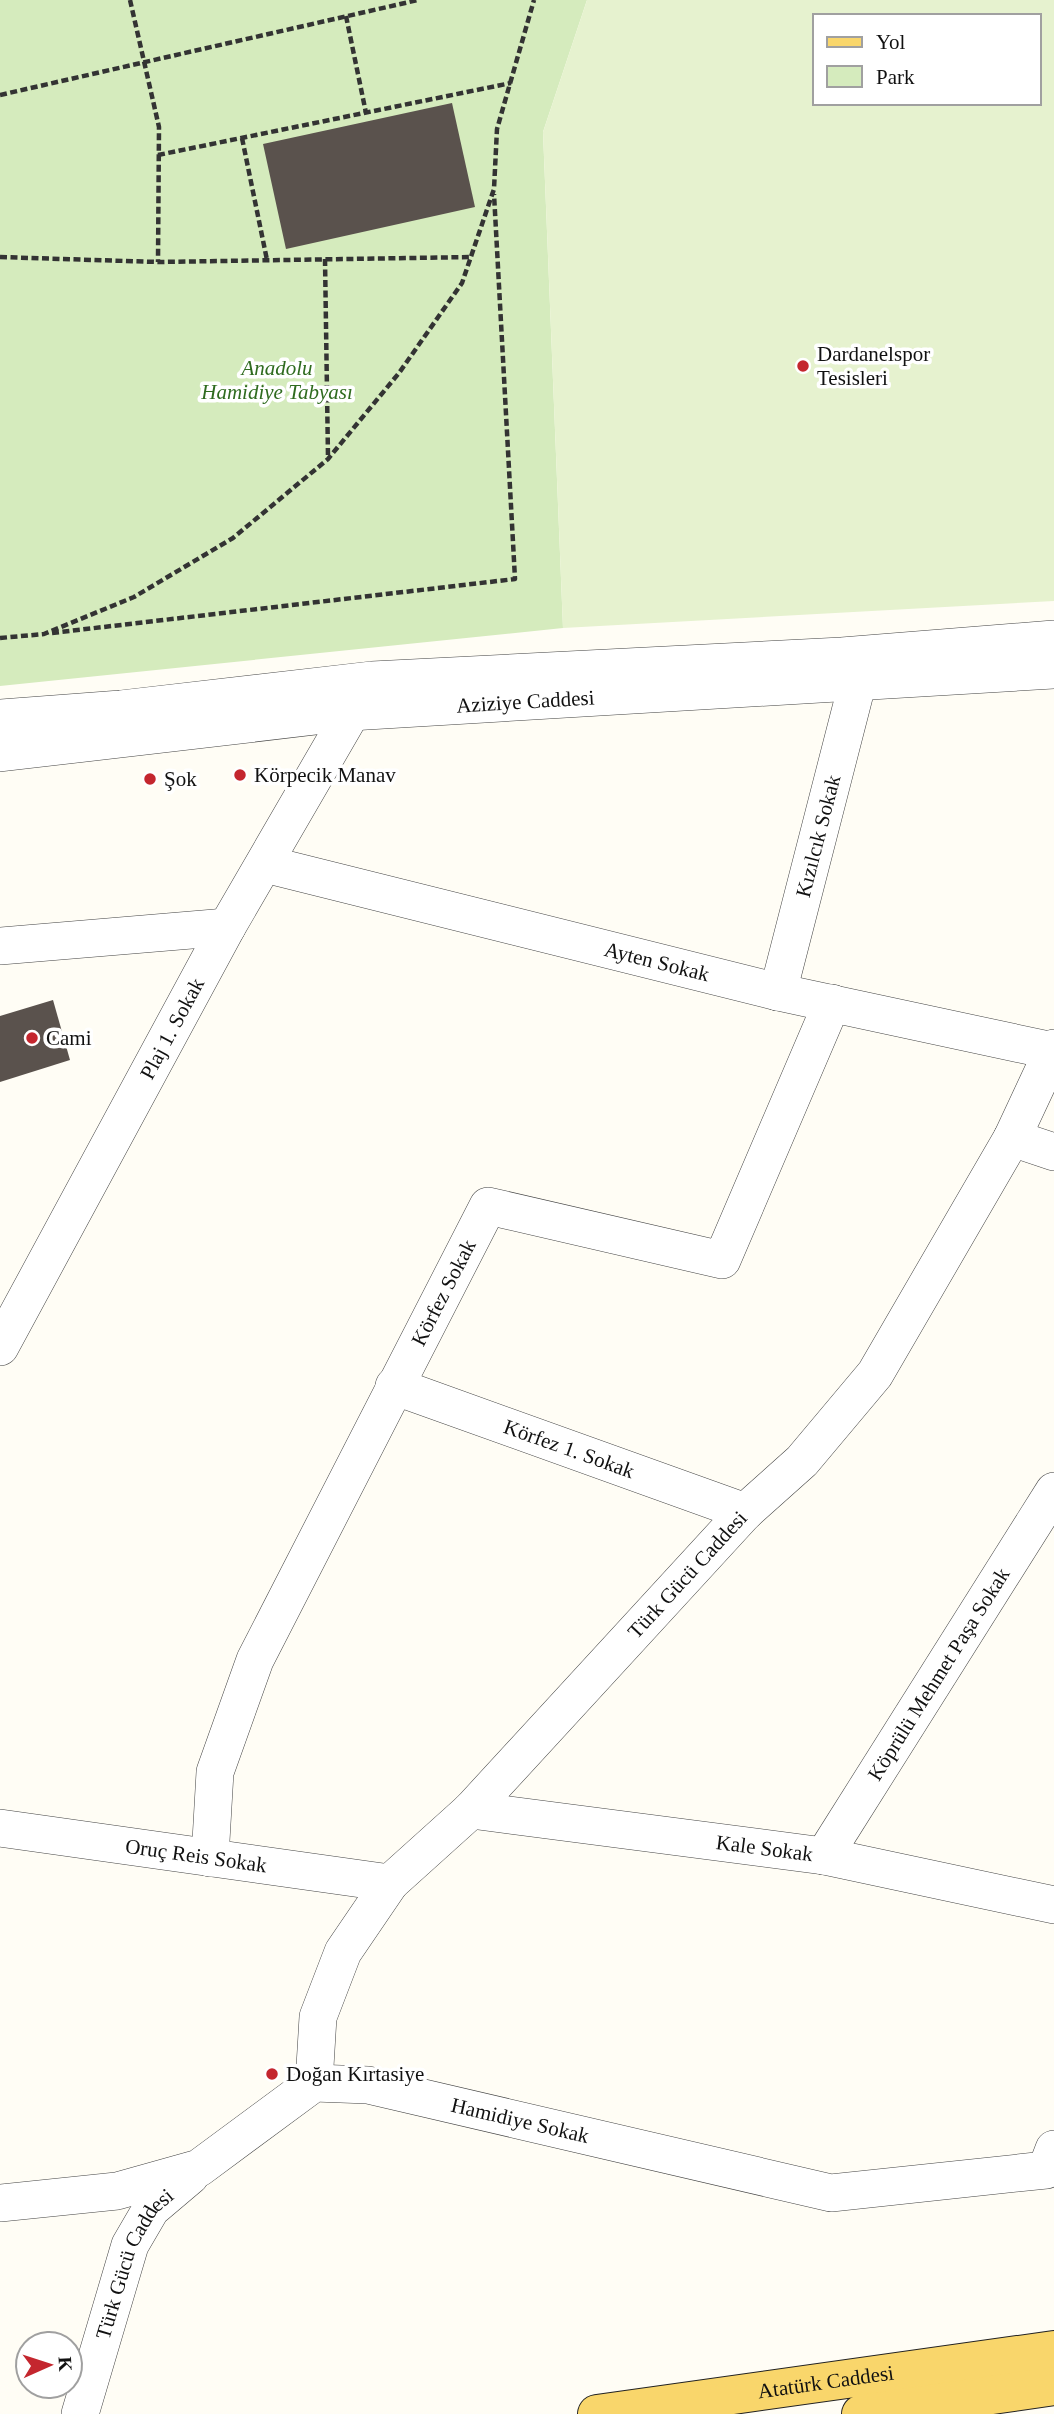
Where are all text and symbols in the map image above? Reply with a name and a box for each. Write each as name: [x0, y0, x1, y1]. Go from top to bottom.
legend: [813, 14, 1040, 105]
text: Yol: [876, 30, 906, 54]
text: Park: [876, 65, 915, 89]
place label: Dardanelspor Tesisleri: [817, 342, 930, 390]
park label: Anadolu Hamidiye Tabyası: [200, 356, 353, 404]
marker: Dardanelspor Tesisleri: [795, 358, 811, 374]
street label: Aziziye Caddesi: [456, 685, 595, 718]
place label: Körpecik Manav: [254, 763, 396, 787]
place label: Şok: [164, 767, 197, 791]
marker: Körpecik Manav: [232, 767, 248, 783]
marker: Şok: [142, 771, 158, 787]
street label: Kızılcık Sokak: [791, 772, 845, 900]
street label: Ayten Sokak: [602, 937, 712, 987]
street label: Plaj 1. Sokak: [135, 973, 209, 1083]
place label: Cami: [46, 1026, 92, 1050]
marker: Cami: [24, 1030, 40, 1046]
street label: Körfez Sokak: [406, 1235, 481, 1350]
street label: Körfez 1. Sokak: [500, 1414, 638, 1483]
street label: Türk Gücü Caddesi: [623, 1506, 752, 1643]
street label: Köprülü Mehmet Paşa Sokak: [863, 1563, 1015, 1785]
street label: Kale Sokak: [715, 1830, 815, 1867]
street label: Oruç Reis Sokak: [124, 1834, 269, 1878]
place label: Doğan Kırtasiye: [286, 2062, 424, 2086]
marker: Doğan Kırtasiye: [264, 2066, 280, 2082]
street label: Hamidiye Sokak: [449, 2093, 592, 2148]
street label: Türk Gücü Caddesi: [91, 2183, 178, 2342]
north arrow: [14, 2330, 84, 2400]
text: K: [55, 2356, 76, 2372]
street label: Atatürk Caddesi: [756, 2361, 895, 2403]

